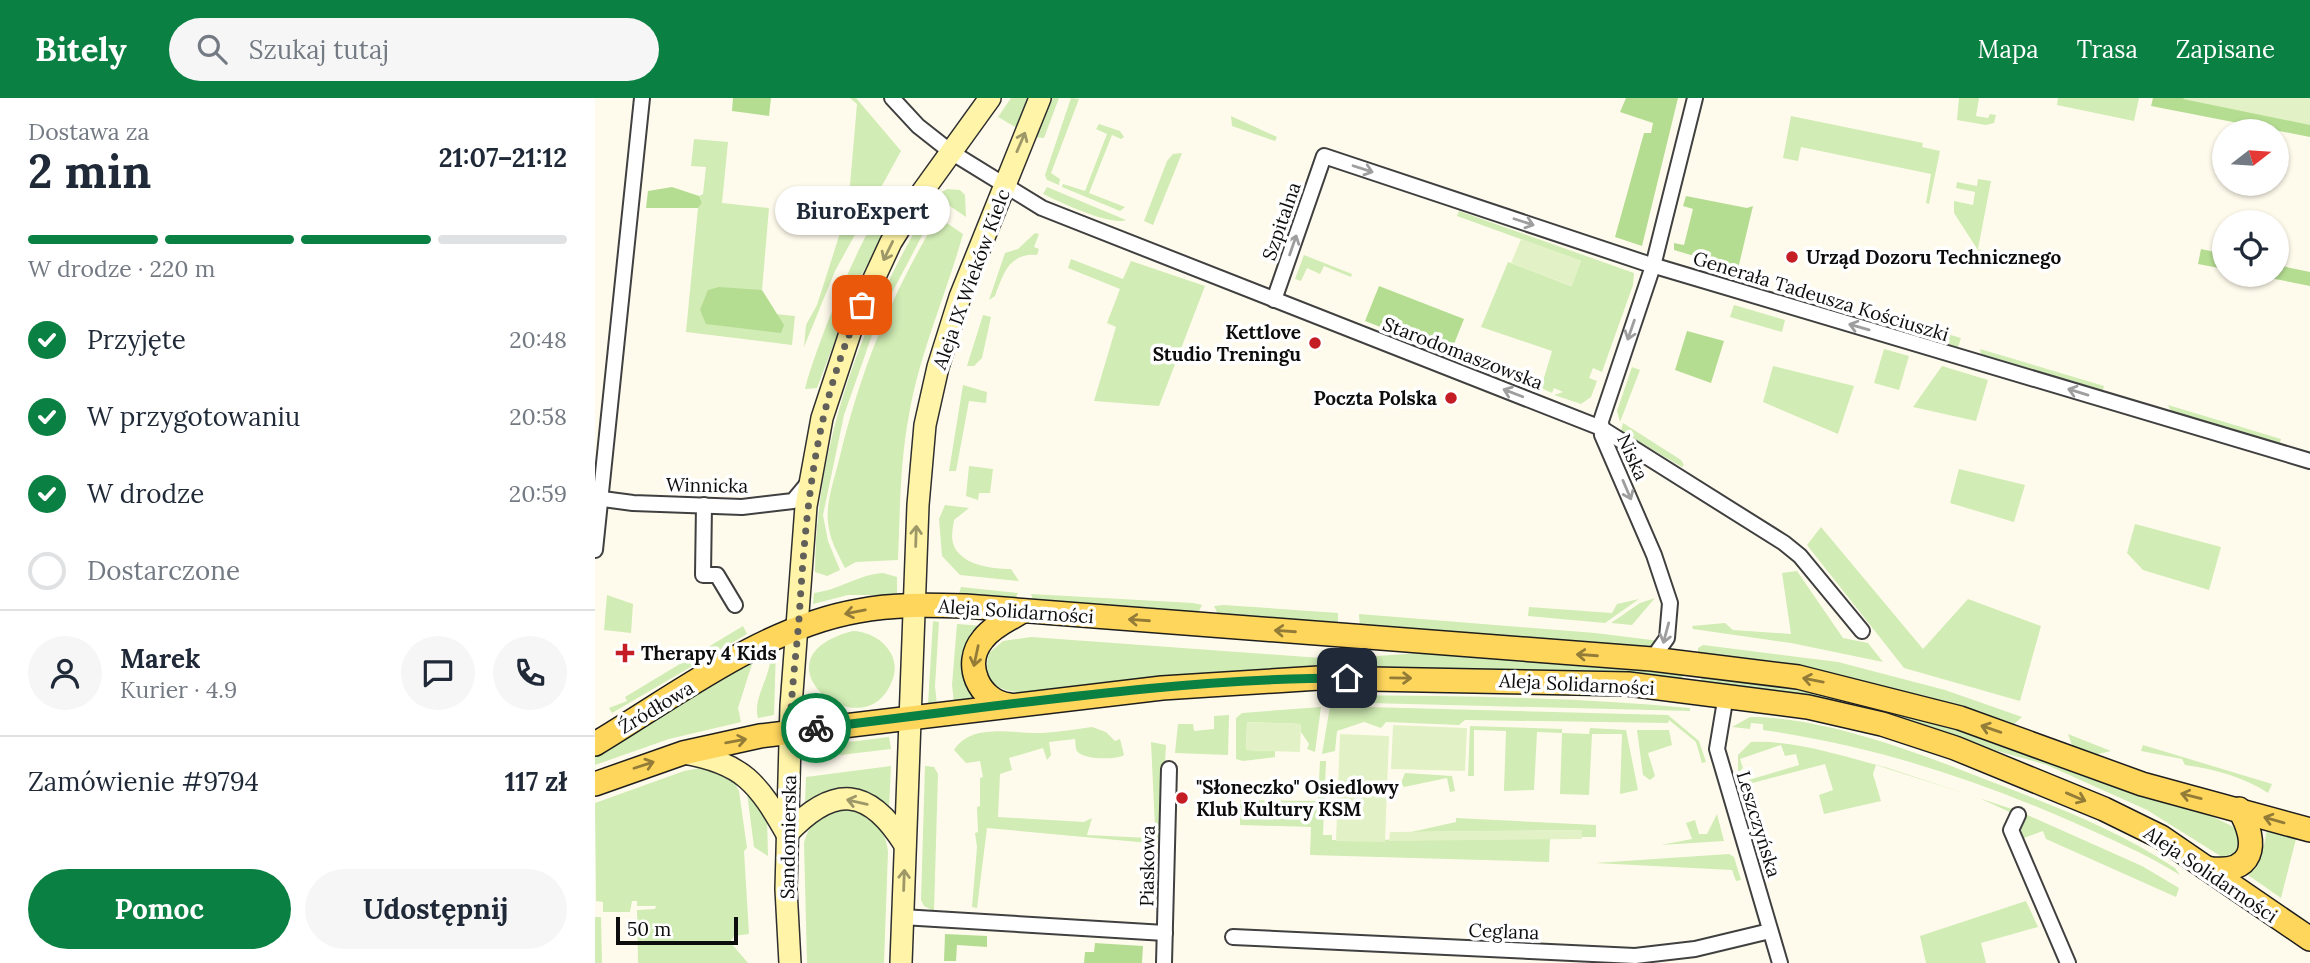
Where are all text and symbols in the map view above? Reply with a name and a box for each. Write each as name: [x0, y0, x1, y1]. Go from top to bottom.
search box: [169, 18, 659, 81]
text: Bitely: [35, 28, 127, 70]
icon: search: [193, 30, 231, 68]
text: Szukaj tutaj: [249, 33, 389, 66]
text: Mapa: [1978, 34, 2039, 65]
text: Trasa: [2077, 34, 2138, 65]
text: Zapisane: [2176, 34, 2275, 65]
text: Dostawa za: [28, 117, 149, 146]
north arrow: [2212, 119, 2289, 196]
map controls: [2212, 119, 2289, 287]
one-way arrow: [1015, 132, 1028, 153]
text: 21:07–21:12: [439, 141, 567, 174]
text: 2 min: [28, 142, 151, 201]
one-way arrow: [1352, 164, 1374, 176]
street label: Szpitalna: [1256, 179, 1306, 263]
callout: BiuroExpert: [775, 186, 949, 235]
street label: Aleja IX Wieków Kielc: [927, 186, 1015, 373]
text: BiuroExpert: [796, 196, 929, 225]
button: locate: [2212, 210, 2289, 287]
one-way arrow: [1512, 217, 1534, 230]
one-way arrow: [1288, 235, 1300, 257]
one-way arrow: [880, 240, 894, 261]
place label: Urząd Dozoru Technicznego: [1806, 245, 2062, 269]
street label: Generała Tadeusza Kościuszki: [1690, 246, 1952, 346]
marker: Urząd Dozoru Technicznego: [1784, 249, 1800, 265]
text: W drodze · 220 m: [28, 254, 215, 283]
pin: [832, 275, 892, 335]
icon: bag: [843, 286, 881, 324]
street label: Starodomaszowska: [1380, 311, 1547, 395]
one-way arrow: [1624, 319, 1636, 341]
place label: Kettlove Studio Treningu: [1153, 320, 1301, 366]
one-way arrow: [1849, 320, 1871, 333]
icon: check: [28, 321, 66, 359]
text: Przyjęte: [87, 323, 186, 356]
text: 20:48: [509, 325, 567, 354]
marker: Kettlove Studio Treningu: [1307, 335, 1323, 351]
one-way arrow: [2067, 384, 2089, 397]
place label: Poczta Polska: [1313, 386, 1437, 410]
one-way arrow: [1503, 386, 1524, 399]
marker: Poczta Polska: [1443, 390, 1459, 406]
icon: check: [28, 398, 66, 436]
text: W przygotowaniu: [87, 400, 300, 433]
text: 20:58: [509, 402, 567, 431]
street label: Niska: [1612, 430, 1654, 484]
street label: Winnicka: [666, 472, 749, 498]
icon: check: [28, 475, 66, 513]
text: W drodze: [87, 477, 204, 510]
text: 20:59: [509, 479, 567, 508]
one-way arrow: [1622, 479, 1635, 501]
one-way arrow: [910, 525, 923, 548]
text: Dostarczone: [87, 554, 240, 587]
street label: Aleja Solidarności: [936, 594, 1095, 628]
one-way arrow: [844, 605, 867, 619]
one-way arrow: [1128, 613, 1151, 626]
one-way arrow: [1659, 622, 1672, 644]
one-way arrow: [1275, 624, 1297, 637]
button: person: [28, 636, 102, 710]
button: chat: [401, 636, 475, 710]
button: phone: [493, 636, 567, 710]
place label: Therapy 4 Kids: [641, 641, 777, 665]
text: Marek: [120, 642, 200, 675]
marker: Therapy 4 Kids: [615, 643, 635, 663]
one-way arrow: [969, 645, 982, 667]
pin: [1317, 648, 1377, 708]
one-way arrow: [1575, 648, 1598, 661]
icon: home: [1328, 659, 1366, 697]
street label: Aleja Solidarności: [1498, 668, 1655, 700]
one-way arrow: [1389, 671, 1412, 685]
one-way arrow: [1802, 673, 1825, 686]
text: Kurier · 4.9: [120, 675, 237, 704]
street label: Źródłowa: [614, 675, 698, 739]
courier: [781, 693, 851, 763]
icon: bike: [797, 709, 835, 747]
one-way arrow: [1980, 722, 2002, 734]
one-way arrow: [724, 734, 747, 747]
one-way arrow: [632, 758, 654, 770]
text: Zamówienie #9794: [28, 765, 259, 798]
text: 117 zł: [505, 765, 567, 798]
street label: Leszczyńska: [1731, 768, 1787, 880]
street label: Sandomierska: [775, 774, 801, 899]
place label: "Słoneczko" Osiedlowy Klub Kultury KSM: [1196, 775, 1399, 821]
one-way arrow: [2180, 789, 2203, 802]
marker: "Słoneczko" Osiedlowy Klub Kultury KSM: [1174, 790, 1190, 806]
one-way arrow: [2065, 791, 2086, 804]
one-way arrow: [846, 795, 869, 808]
one-way arrow: [2264, 812, 2286, 825]
street label: Aleja Solidarności: [2139, 820, 2282, 928]
street label: Piaskowa: [1134, 825, 1160, 907]
one-way arrow: [897, 868, 910, 891]
button: Pomoc: [28, 869, 291, 949]
button: Udostępnij: [305, 869, 567, 949]
scale bar: [616, 914, 739, 946]
text: 50 m: [627, 917, 671, 941]
street label: Ceglana: [1468, 918, 1540, 944]

